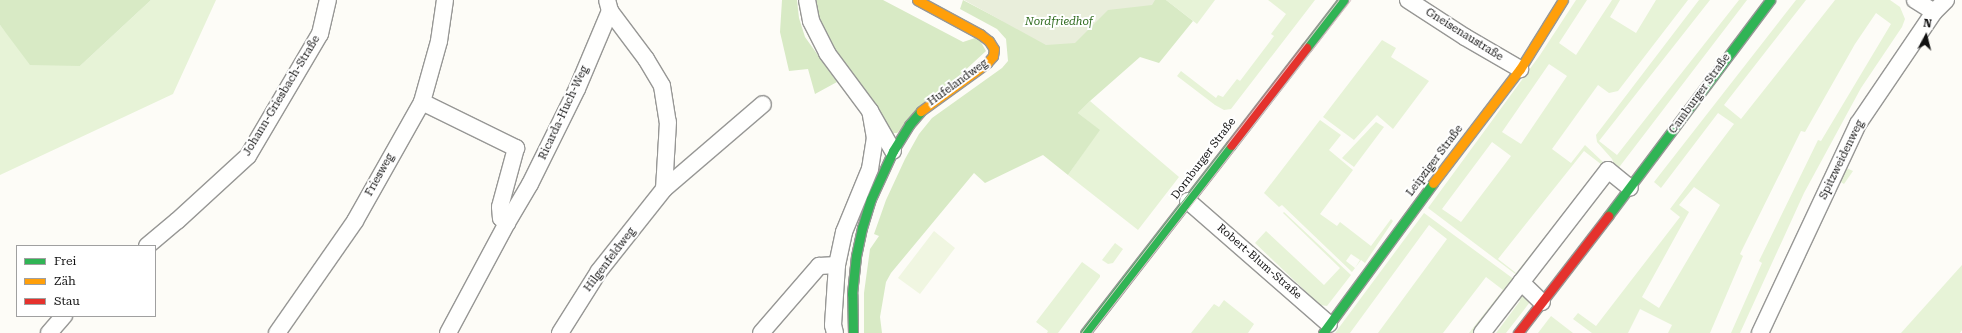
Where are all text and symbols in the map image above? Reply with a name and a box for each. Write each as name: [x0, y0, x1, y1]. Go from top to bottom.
street label: Gneisenaustraße: [1423, 6, 1505, 64]
park label: Nordfriedhof: [1025, 15, 1093, 29]
north arrow: [1906, 16, 1946, 56]
text: N: [1923, 17, 1933, 31]
street label: Johann-Griesbach-Straße: [241, 33, 323, 159]
street label: Camburger Straße: [1667, 51, 1733, 137]
street label: Hufelandweg: [925, 57, 991, 109]
street label: Ricarda-Huch-Weg: [536, 64, 592, 162]
street label: Dornburger Straße: [1169, 116, 1239, 202]
street label: Spitzweidenweg: [1817, 118, 1867, 202]
street label: Leipziger Straße: [1404, 123, 1466, 199]
street label: Friesweg: [363, 151, 397, 199]
street label: Robert-Blum-Straße: [1214, 222, 1304, 302]
street label: Hilgenfeldweg: [582, 225, 638, 295]
legend: [16, 245, 156, 317]
text: Frei: [54, 254, 76, 268]
text: Zäh: [54, 274, 76, 288]
text: Stau: [54, 294, 80, 308]

